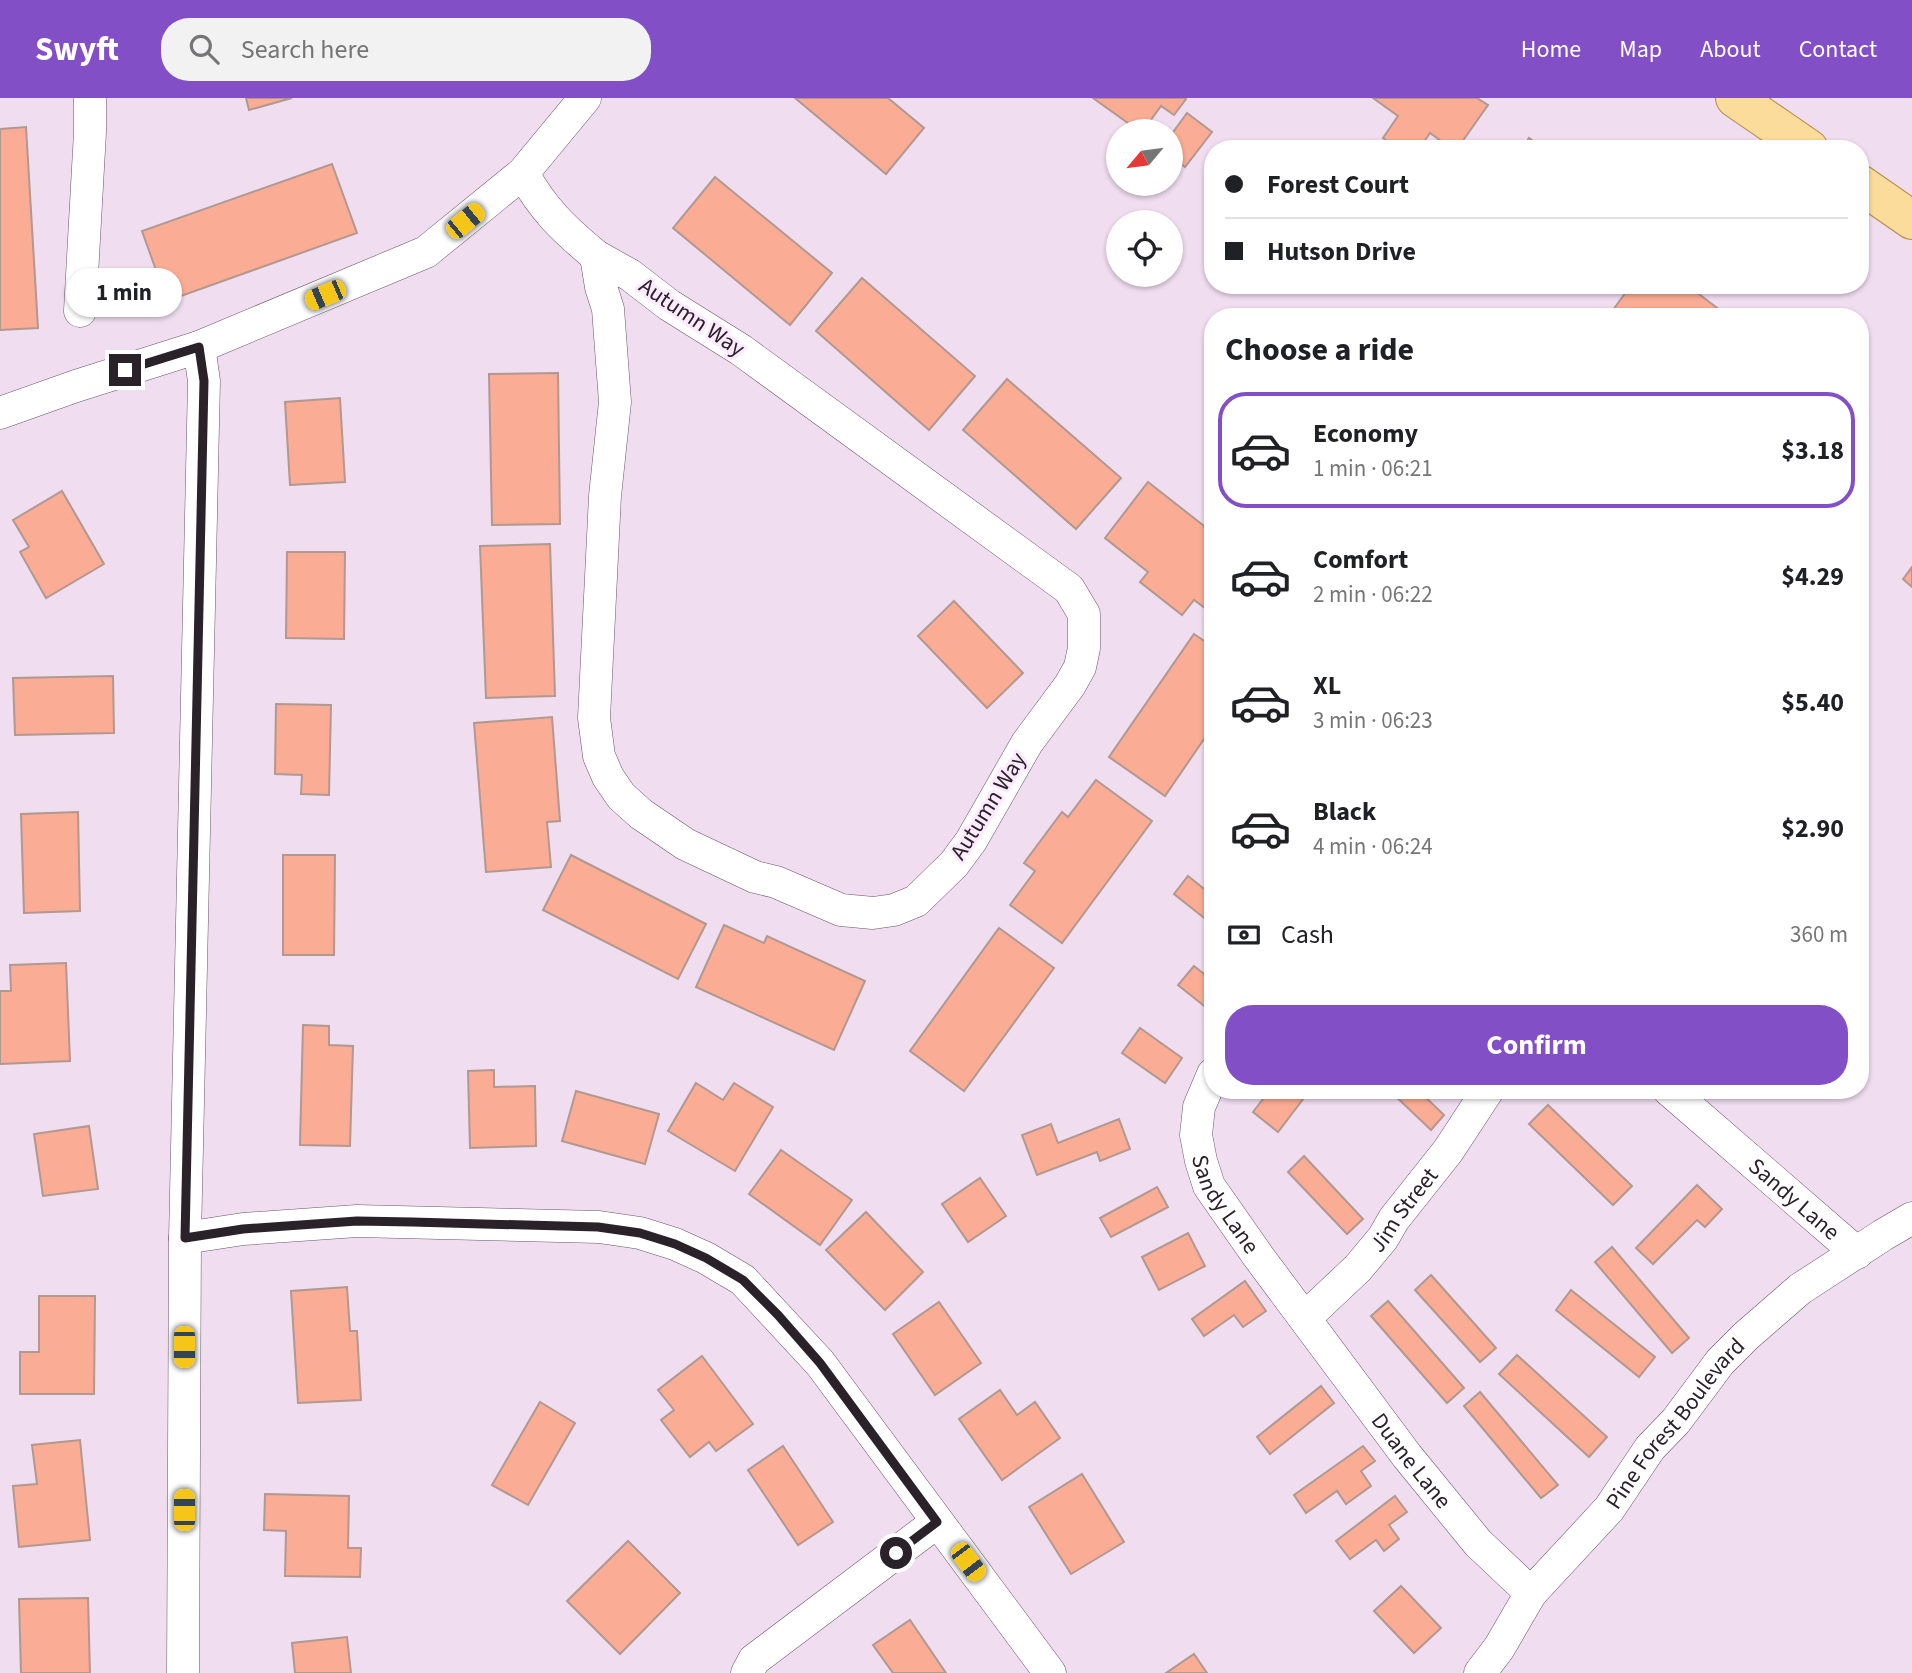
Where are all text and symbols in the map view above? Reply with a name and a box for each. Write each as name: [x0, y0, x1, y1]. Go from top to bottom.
search box: [161, 18, 651, 81]
text: Swyft: [35, 26, 119, 73]
icon: search: [185, 30, 223, 68]
text: Search here: [241, 31, 369, 68]
text: Home: [1521, 32, 1581, 67]
text: Map: [1619, 32, 1662, 67]
text: About: [1700, 32, 1761, 67]
text: Contact: [1799, 32, 1877, 67]
north arrow: [1106, 119, 1183, 196]
map controls: [1106, 119, 1183, 287]
text: Forest Court: [1267, 166, 1409, 203]
car: [443, 200, 488, 242]
button: locate: [1106, 210, 1183, 287]
text: Hutson Drive: [1267, 233, 1416, 270]
callout: 1 min: [67, 268, 183, 317]
street label: Autumn Way: [632, 269, 752, 365]
text: 1 min: [96, 276, 152, 309]
car: [302, 277, 349, 313]
text: Choose a ride: [1225, 327, 1414, 373]
route end: [109, 354, 141, 386]
text: Economy: [1313, 415, 1418, 452]
icon: car: [1229, 419, 1292, 482]
text: $3.18: [1781, 432, 1844, 469]
text: 1 min · 06:21: [1313, 452, 1433, 485]
text: Comfort: [1313, 541, 1408, 578]
icon: car: [1229, 545, 1292, 608]
text: $4.29: [1781, 558, 1844, 595]
text: 2 min · 06:22: [1313, 578, 1433, 611]
text: XL: [1313, 667, 1341, 704]
icon: car: [1229, 671, 1292, 734]
text: $5.40: [1781, 684, 1844, 721]
text: 3 min · 06:23: [1313, 704, 1433, 737]
street label: Autumn Way: [942, 746, 1034, 866]
text: Black: [1313, 793, 1376, 830]
icon: car: [1229, 797, 1292, 860]
text: $2.90: [1781, 810, 1844, 847]
text: 4 min · 06:24: [1313, 830, 1433, 863]
icon: cash: [1225, 916, 1263, 954]
text: Cash: [1281, 916, 1334, 953]
text: 360 m: [1790, 918, 1848, 951]
button: Confirm: [1225, 1005, 1848, 1085]
street label: Sandy Lane: [1742, 1150, 1847, 1248]
street label: Sandy Lane: [1184, 1152, 1268, 1260]
street label: Jim Street: [1361, 1160, 1446, 1259]
car: [174, 1326, 195, 1368]
street label: Pine Forest Boulevard: [1597, 1330, 1752, 1515]
street label: Duane Lane: [1364, 1406, 1460, 1515]
car: [174, 1489, 195, 1531]
route start: [880, 1537, 912, 1569]
car: [947, 1539, 990, 1585]

